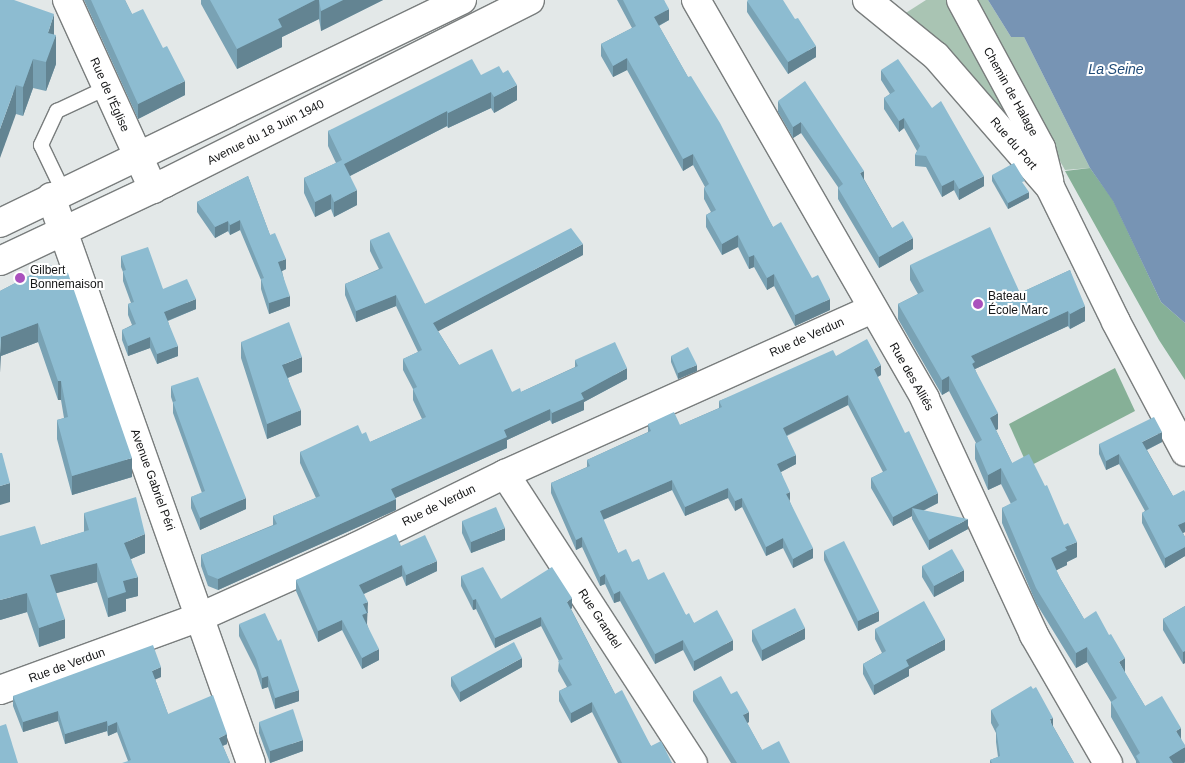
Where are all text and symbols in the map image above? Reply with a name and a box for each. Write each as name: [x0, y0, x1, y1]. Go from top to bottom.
street label: Chemin de Halage: [980, 45, 1040, 139]
street label: Rue de l'Église: [86, 56, 132, 134]
water label: La Seine: [1088, 61, 1144, 77]
street label: Avenue du 18 Juin 1940: [205, 97, 327, 169]
street label: Rue du Port: [987, 115, 1039, 173]
place label: Gilbert Bonnemaison: [30, 264, 103, 292]
marker: Gilbert Bonnemaison: [14, 272, 26, 284]
place label: Bateau École Marc: [988, 290, 1048, 318]
marker: Bateau École Marc: [972, 298, 984, 310]
street label: Rue de Verdun: [768, 315, 846, 361]
street label: Rue des Alliés: [886, 340, 936, 414]
street label: Avenue Gabriel Péri: [127, 427, 177, 533]
street label: Rue de Verdun: [400, 482, 478, 530]
street label: Rue Grandel: [574, 587, 624, 651]
street label: Rue de Verdun: [27, 646, 107, 686]

